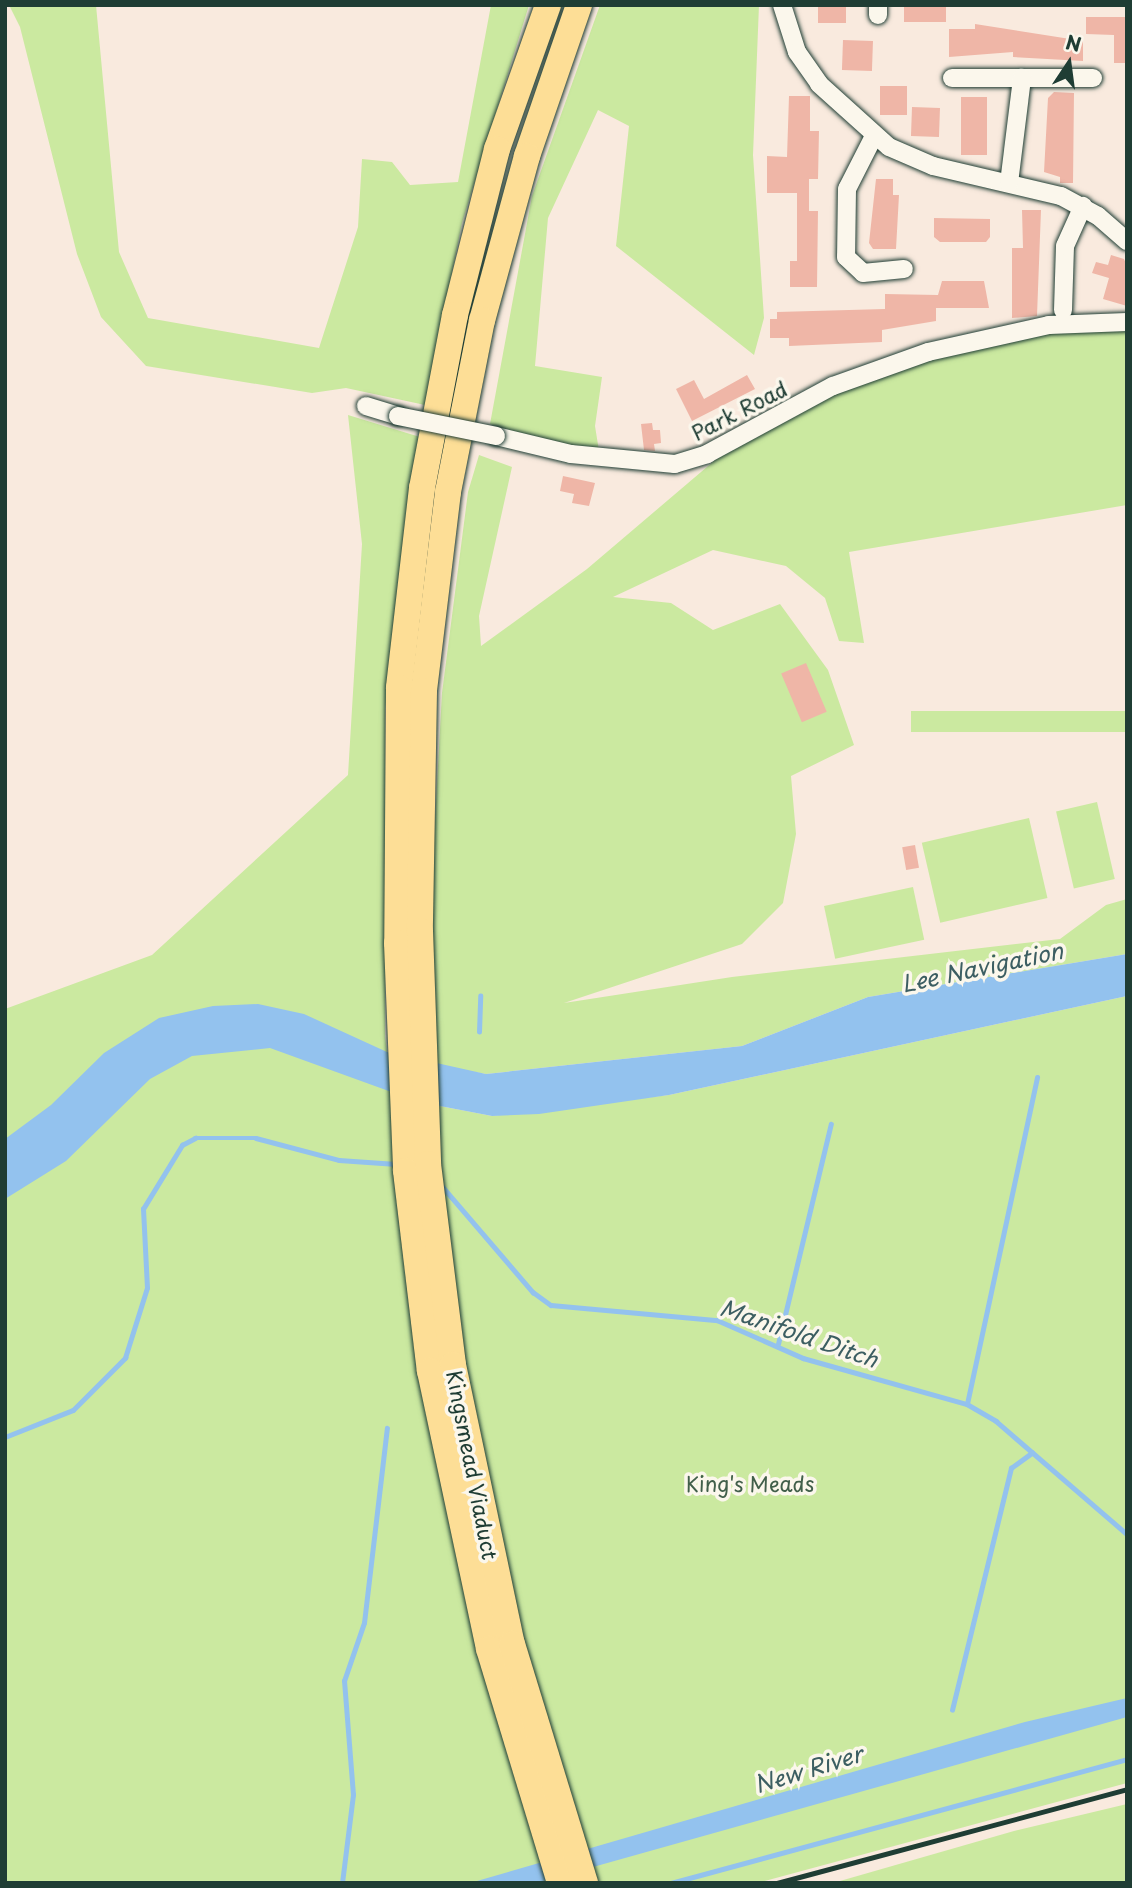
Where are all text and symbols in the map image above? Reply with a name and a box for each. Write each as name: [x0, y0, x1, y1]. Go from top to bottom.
text: N: [1063, 27, 1084, 58]
north arrow: [1034, 28, 1104, 98]
street label: Park Road: [687, 375, 791, 445]
water label: Lee Navigation: [899, 936, 1065, 998]
water label: Manifold Ditch: [716, 1293, 882, 1373]
street label: Kingsmead Viaduct: [442, 1368, 504, 1562]
park label: King's Meads: [685, 1470, 815, 1496]
water label: New River: [750, 1739, 866, 1799]

